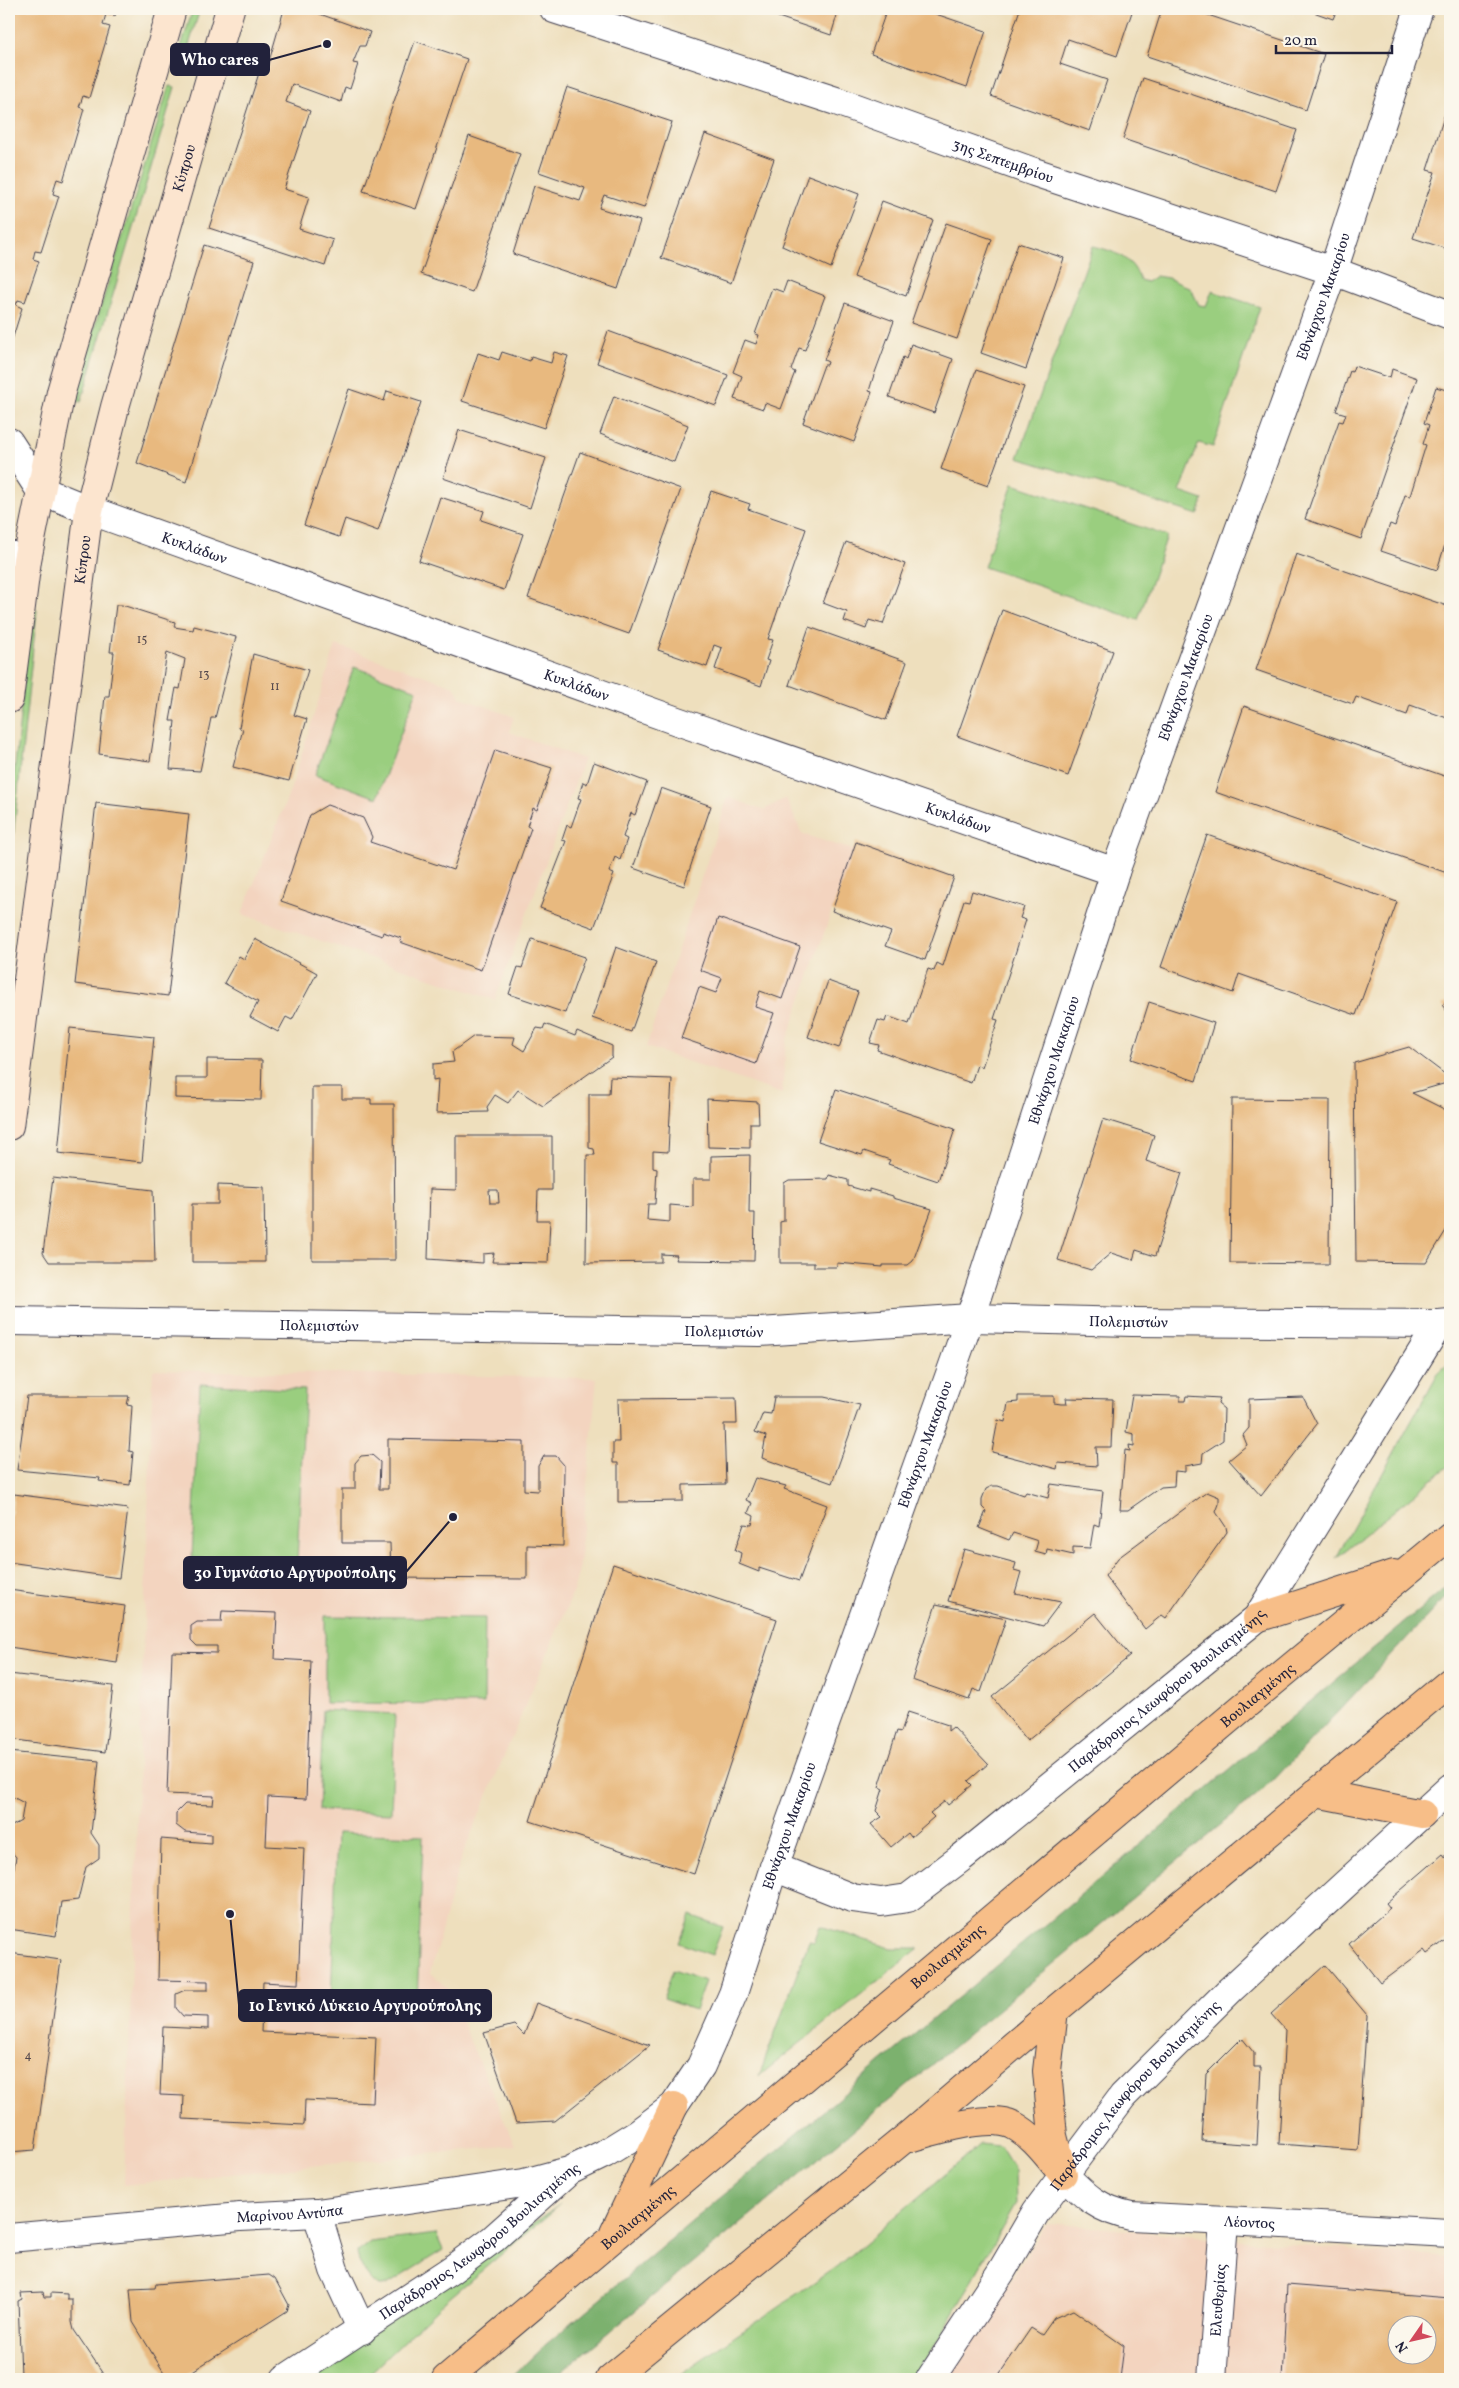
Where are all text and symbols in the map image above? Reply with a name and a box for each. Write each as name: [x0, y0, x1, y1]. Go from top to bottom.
scale bar: [1276, 22, 1393, 54]
text: 20 m: [1284, 31, 1317, 52]
callout: Who cares: [171, 44, 269, 75]
text: Who cares: [181, 50, 259, 72]
street label: 3ης Σεπτεμβρίου: [949, 135, 1056, 190]
street label: Κύπρου: [169, 142, 202, 195]
street label: Εθνάρχου Μακαρίου: [1292, 231, 1357, 364]
street label: Κυκλάδων: [158, 528, 229, 571]
street label: Κύπρου: [70, 534, 98, 586]
street label: Εθνάρχου Μακαρίου: [1154, 611, 1220, 744]
house number: 15: [137, 632, 147, 648]
street label: Κυκλάδων: [540, 665, 612, 708]
house number: 13: [199, 667, 209, 683]
house number: 11: [270, 679, 280, 695]
street label: Κυκλάδων: [922, 798, 993, 840]
street label: Εθνάρχου Μακαρίου: [1025, 994, 1086, 1128]
street label: Πολεμιστών: [1089, 1312, 1168, 1334]
street label: Πολεμιστών: [279, 1316, 359, 1338]
street label: Πολεμιστών: [684, 1322, 764, 1344]
street label: Εθνάρχου Μακαρίου: [894, 1378, 959, 1511]
callout: 3ο Γυμνάσιο Αργυρούπολης: [184, 1557, 406, 1588]
text: 3ο Γυμνάσιο Αργυρούπολης: [194, 1563, 397, 1585]
street label: Παράδρομος Λεωφόρου Βουλιαγμένης: [1064, 1602, 1266, 1776]
street label: Βουλιαγμένης: [1216, 1659, 1298, 1731]
street label: Εθνάρχου Μακαρίου: [758, 1760, 823, 1893]
street label: Βουλιαγμένης: [907, 1920, 990, 1995]
callout: 1ο Γενικό Λύκειο Αργυρούπολης: [239, 1990, 491, 2021]
text: 1ο Γενικό Λύκειο Αργυρούπολης: [249, 1996, 482, 2018]
street label: Παράδρομος Λεωφόρου Βουλιαγμένης: [1046, 1996, 1226, 2196]
house number: 4: [24, 2048, 32, 2064]
street label: Παράδρομος Λεωφόρου Βουλιαγμένης: [376, 2158, 584, 2326]
street label: Βουλιαγμένης: [597, 2181, 681, 2256]
street label: Μαρίνου Αντύπα: [236, 2200, 345, 2229]
street label: Λέοντος: [1223, 2212, 1276, 2236]
street label: Ελευθερίας: [1206, 2263, 1233, 2337]
north arrow: [1386, 2316, 1436, 2366]
text: N: [1392, 2337, 1413, 2356]

